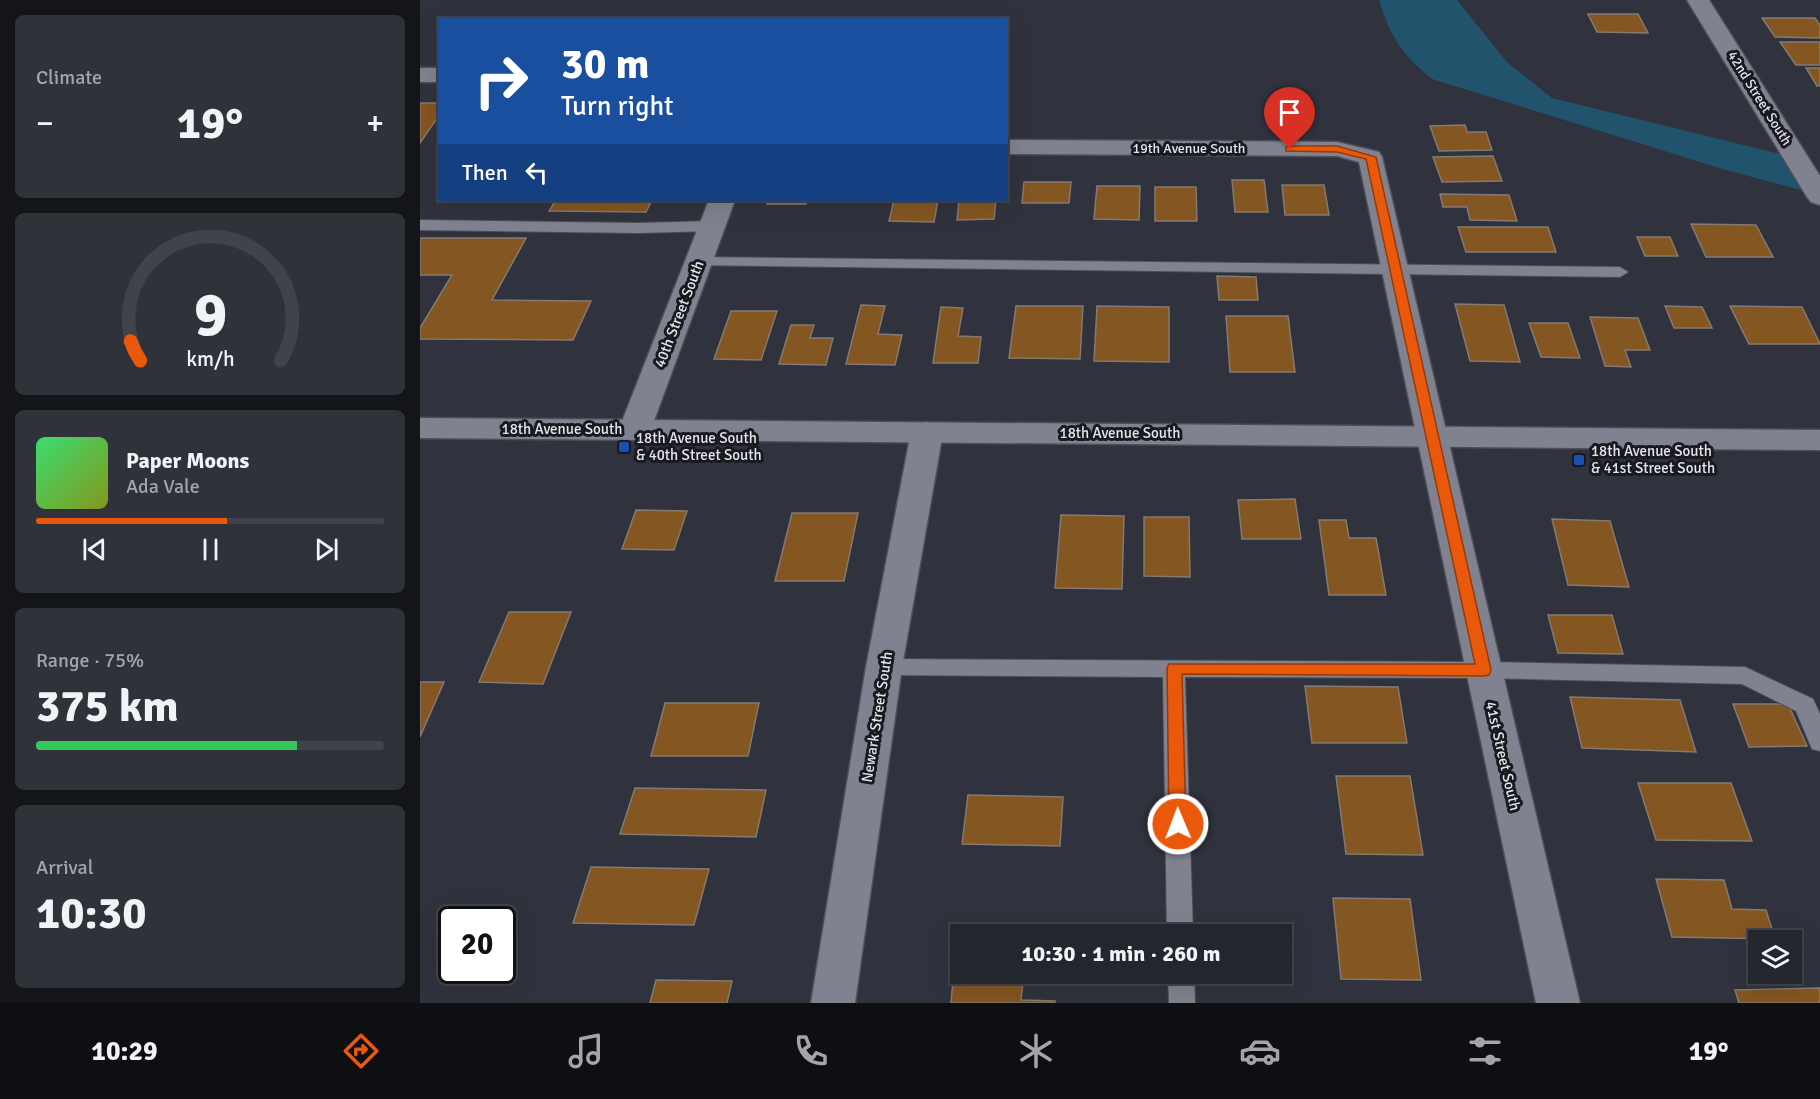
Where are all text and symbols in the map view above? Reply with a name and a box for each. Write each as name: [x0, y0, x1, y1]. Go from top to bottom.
text: 30 m: [561, 39, 650, 90]
icon: right: [462, 42, 540, 120]
street label: 42nd Street South: [1724, 48, 1795, 149]
text: Climate: [36, 65, 102, 90]
pin: [1264, 87, 1315, 149]
text: Turn right: [561, 90, 674, 123]
text: 19°: [177, 96, 243, 151]
icon: arrive: [1273, 96, 1306, 129]
text: −: [36, 103, 54, 144]
text: +: [366, 103, 384, 144]
street label: 19th Avenue South: [1133, 140, 1245, 157]
icon: left: [520, 156, 553, 189]
text: Then: [462, 159, 508, 186]
street label: 40th Street South: [650, 258, 708, 370]
text: 9: [193, 276, 227, 353]
text: km/h: [186, 346, 234, 372]
street label: 18th Avenue South: [502, 420, 622, 438]
street label: 18th Avenue South: [1060, 424, 1180, 442]
place label: 18th Avenue South & 40th Street South: [636, 429, 762, 464]
marker: 18th Avenue South & 40th Street South: [617, 440, 631, 454]
place label: 18th Avenue South & 41st Street South: [1591, 442, 1715, 477]
text: Paper Moons: [126, 447, 249, 474]
marker: 18th Avenue South & 41st Street South: [1572, 453, 1586, 467]
text: Ada Vale: [126, 474, 200, 499]
icon: previous: [78, 533, 111, 566]
icon: pause: [194, 533, 227, 566]
icon: next: [310, 533, 343, 566]
text: Range · 75%: [36, 648, 144, 673]
street label: Newark Street South: [858, 650, 896, 784]
text: 375 km: [36, 679, 179, 734]
street label: 41st Street South: [1482, 700, 1524, 812]
position arrow: [1146, 792, 1210, 856]
text: Arrival: [36, 855, 94, 880]
text: 10:30: [36, 886, 146, 941]
speed limit sign: 20: [438, 906, 516, 984]
map controls: [1748, 930, 1802, 984]
button: layers: [1748, 930, 1802, 984]
text: 10:30 · 1 min · 260 m: [1021, 940, 1221, 967]
icon: directions: [340, 1030, 382, 1072]
icon: music: [565, 1030, 607, 1072]
icon: phone: [790, 1030, 832, 1072]
icon: climate: [1015, 1030, 1057, 1072]
icon: car: [1239, 1030, 1281, 1072]
icon: filters: [1464, 1030, 1506, 1072]
text: 10:29: [91, 1035, 158, 1068]
text: 19°: [1689, 1035, 1729, 1068]

